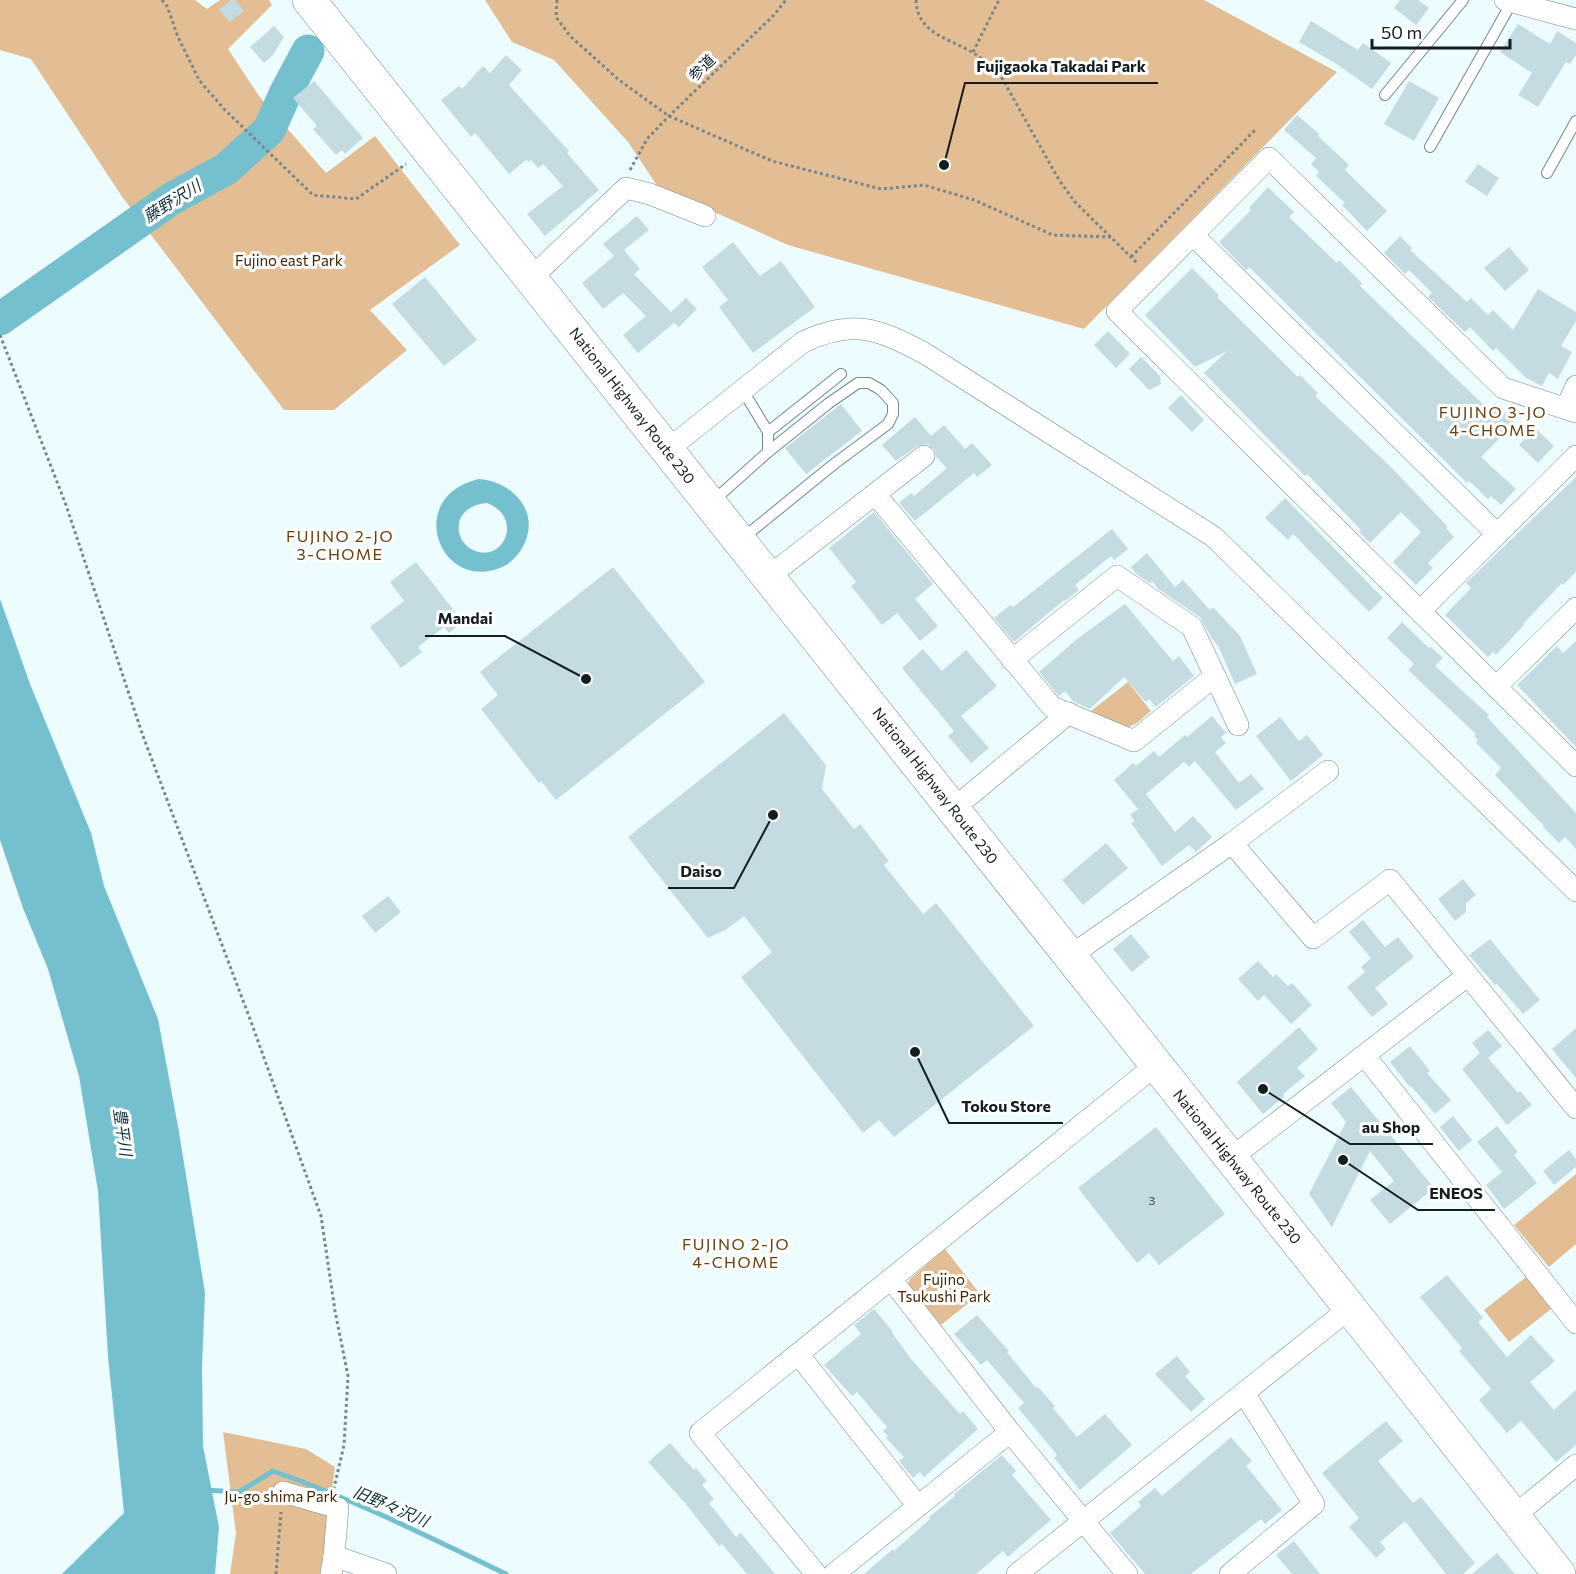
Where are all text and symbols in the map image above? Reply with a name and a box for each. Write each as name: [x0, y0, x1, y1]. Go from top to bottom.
scale bar: [1372, 12, 1510, 50]
text: 50 m: [1381, 21, 1422, 43]
callout: Fujigaoka Takadai Park: [965, 49, 1158, 83]
street label: 参道: [684, 50, 718, 84]
text: Fujigaoka Takadai Park: [976, 56, 1147, 75]
water label: 藤野沢川: [140, 175, 206, 226]
park label: Fujino east Park: [235, 251, 343, 269]
street label: National Highway Route 230: [566, 324, 699, 487]
district label: FUJINO 3-JO 4-CHOME: [1439, 402, 1547, 439]
district label: FUJINO 2-JO 3-CHOME: [286, 526, 394, 563]
callout: Mandai: [425, 602, 505, 636]
text: Mandai: [437, 608, 493, 627]
street label: National Highway Route 230: [869, 704, 1002, 867]
callout: Daiso: [668, 854, 734, 888]
text: Daiso: [680, 861, 722, 880]
street label: National Highway Route 230: [1170, 1086, 1306, 1247]
callout: Tokou Store: [949, 1089, 1063, 1123]
text: Tokou Store: [961, 1096, 1051, 1115]
water label: 豊平川: [111, 1107, 137, 1159]
callout: au Shop: [1350, 1110, 1433, 1144]
text: au Shop: [1362, 1117, 1420, 1136]
callout: ENEOS: [1418, 1176, 1495, 1210]
text: ENEOS: [1429, 1183, 1483, 1202]
house number: 3: [1149, 1193, 1156, 1207]
district label: FUJINO 2-JO 4-CHOME: [682, 1234, 790, 1271]
park label: Fujino Tsukushi Park: [897, 1270, 991, 1305]
water label: 旧野々沢川: [351, 1481, 434, 1531]
park label: Ju-go shima Park: [224, 1487, 338, 1505]

